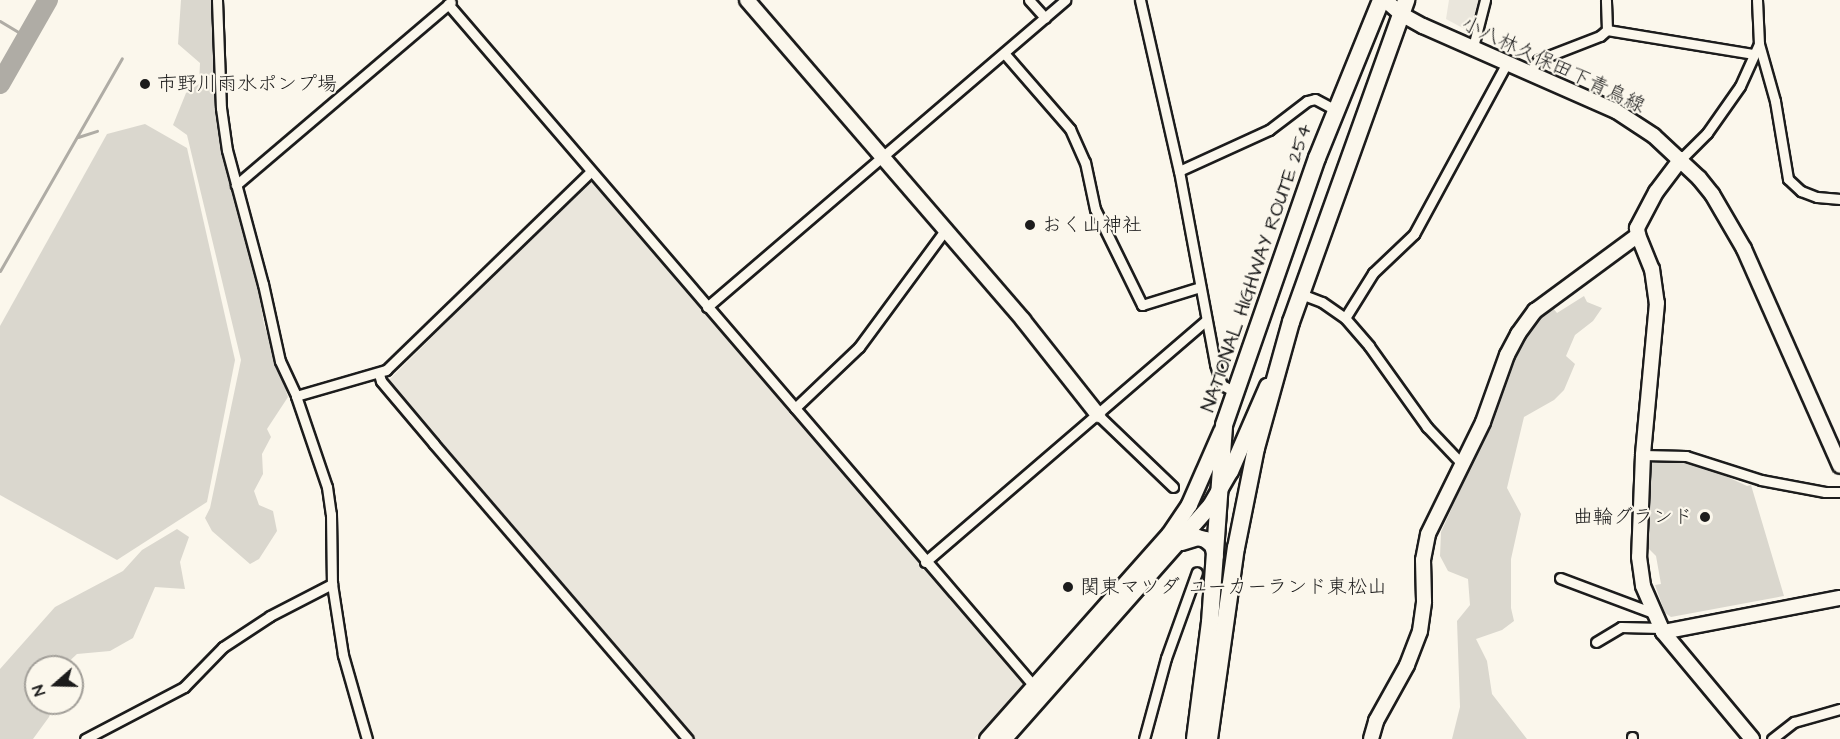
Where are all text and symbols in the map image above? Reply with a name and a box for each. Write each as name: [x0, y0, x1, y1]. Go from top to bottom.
street label: 小八林久保田下青鳥線: [1457, 12, 1649, 118]
place label: 市野川雨水ポンプ場: [157, 72, 337, 96]
marker: 市野川雨水ポンプ場: [138, 77, 152, 91]
street label: NATIONAL HIGHWAY ROUTE 254: [1196, 121, 1318, 415]
place label: おく山神社: [1042, 213, 1142, 237]
marker: おく山神社: [1023, 218, 1037, 232]
place label: 曲輪グランド: [1573, 505, 1693, 529]
marker: 曲輪グランド: [1698, 510, 1712, 524]
place label: 関東マツダ ユーカーランド東松山: [1080, 575, 1387, 599]
marker: 関東マツダ ユーカーランド東松山: [1061, 580, 1075, 594]
north arrow: [24, 655, 84, 715]
text: N: [27, 682, 51, 699]

